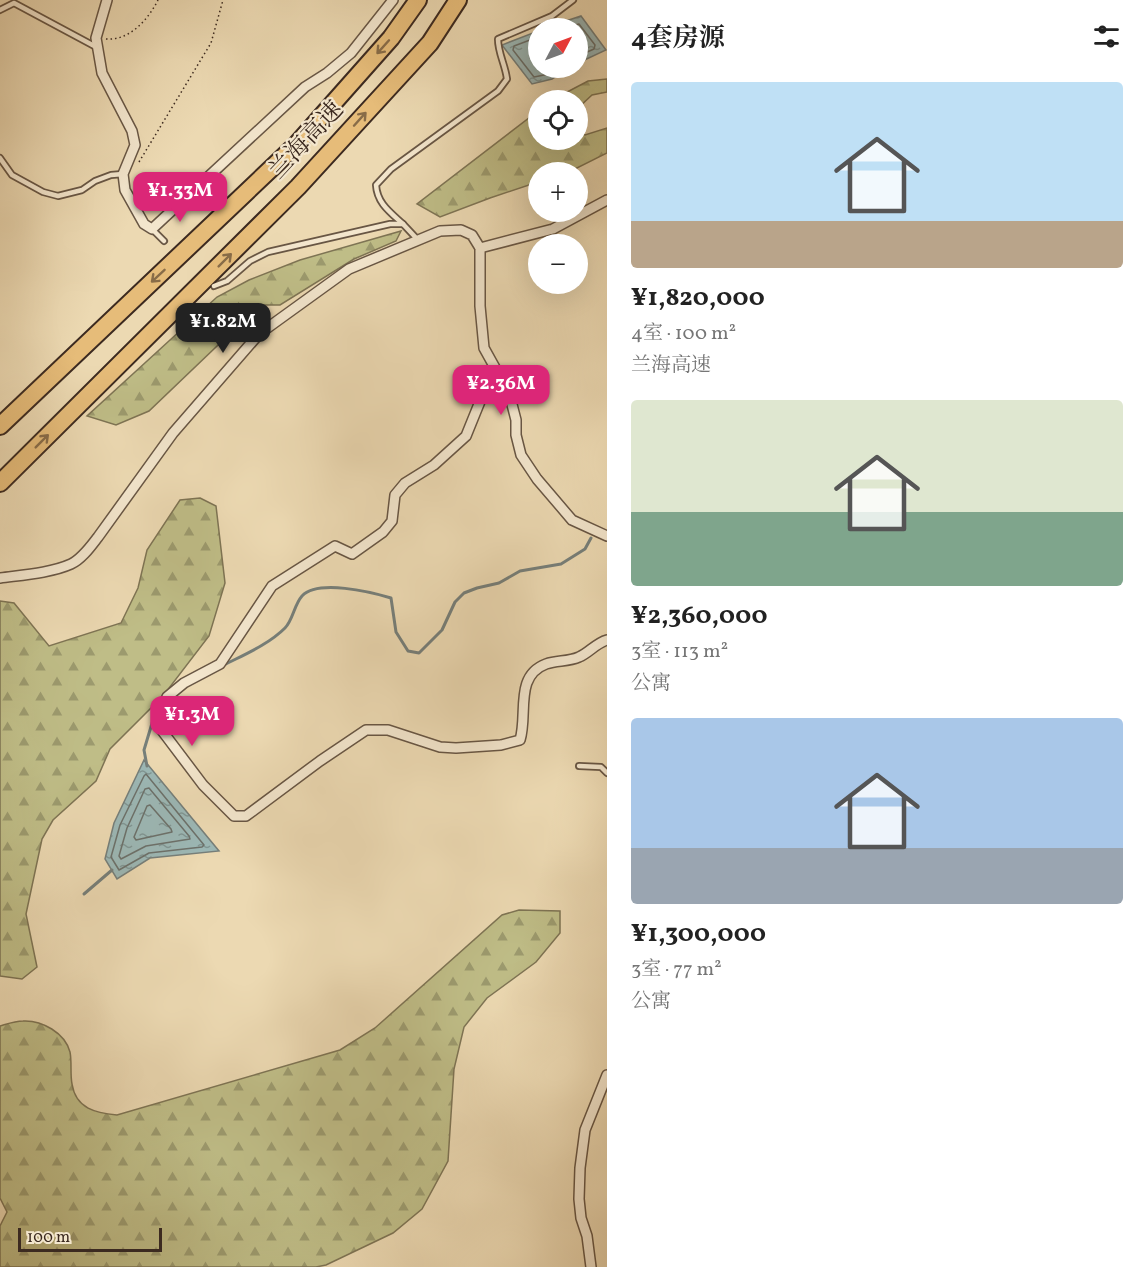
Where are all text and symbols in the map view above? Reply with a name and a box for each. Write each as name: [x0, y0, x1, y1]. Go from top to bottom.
north arrow: [528, 18, 588, 78]
map controls: [528, 18, 588, 294]
icon: filters: [1090, 20, 1123, 53]
text: 4套房源: [631, 21, 725, 57]
one-way arrow: [376, 39, 390, 54]
button: locate: [528, 90, 588, 150]
street label: 兰海高速: [262, 94, 352, 188]
one-way arrow: [353, 112, 367, 127]
icon: home: [823, 121, 931, 229]
button: +: [528, 162, 588, 222]
pin: ¥1.33M: [131, 172, 229, 223]
text: ¥1.33M: [147, 177, 213, 205]
button: −: [528, 234, 588, 294]
one-way arrow: [217, 252, 232, 267]
one-way arrow: [151, 268, 166, 283]
text: ¥1,820,000: [631, 280, 765, 316]
pin: ¥1.82M: [174, 303, 272, 354]
text: ¥1.82M: [190, 308, 256, 336]
text: 4室 · 100 m²: [631, 320, 736, 348]
text: 兰海高速: [631, 352, 711, 380]
pin: ¥2.36M: [452, 365, 550, 416]
text: ¥2.36M: [467, 370, 535, 398]
one-way arrow: [34, 434, 49, 449]
icon: home: [823, 439, 931, 547]
text: ¥2,360,000: [631, 598, 768, 634]
text: 3室 · 113 m²: [631, 638, 728, 666]
text: 公寓: [631, 670, 671, 698]
pin: ¥1.3M: [150, 696, 234, 747]
text: ¥1.3M: [164, 701, 220, 729]
icon: home: [823, 757, 931, 865]
text: ¥1,300,000: [631, 916, 766, 952]
text: 3室 · 77 m²: [631, 956, 722, 984]
text: 公寓: [631, 988, 671, 1016]
scale bar: [18, 1225, 162, 1252]
text: 100 m: [27, 1227, 70, 1249]

